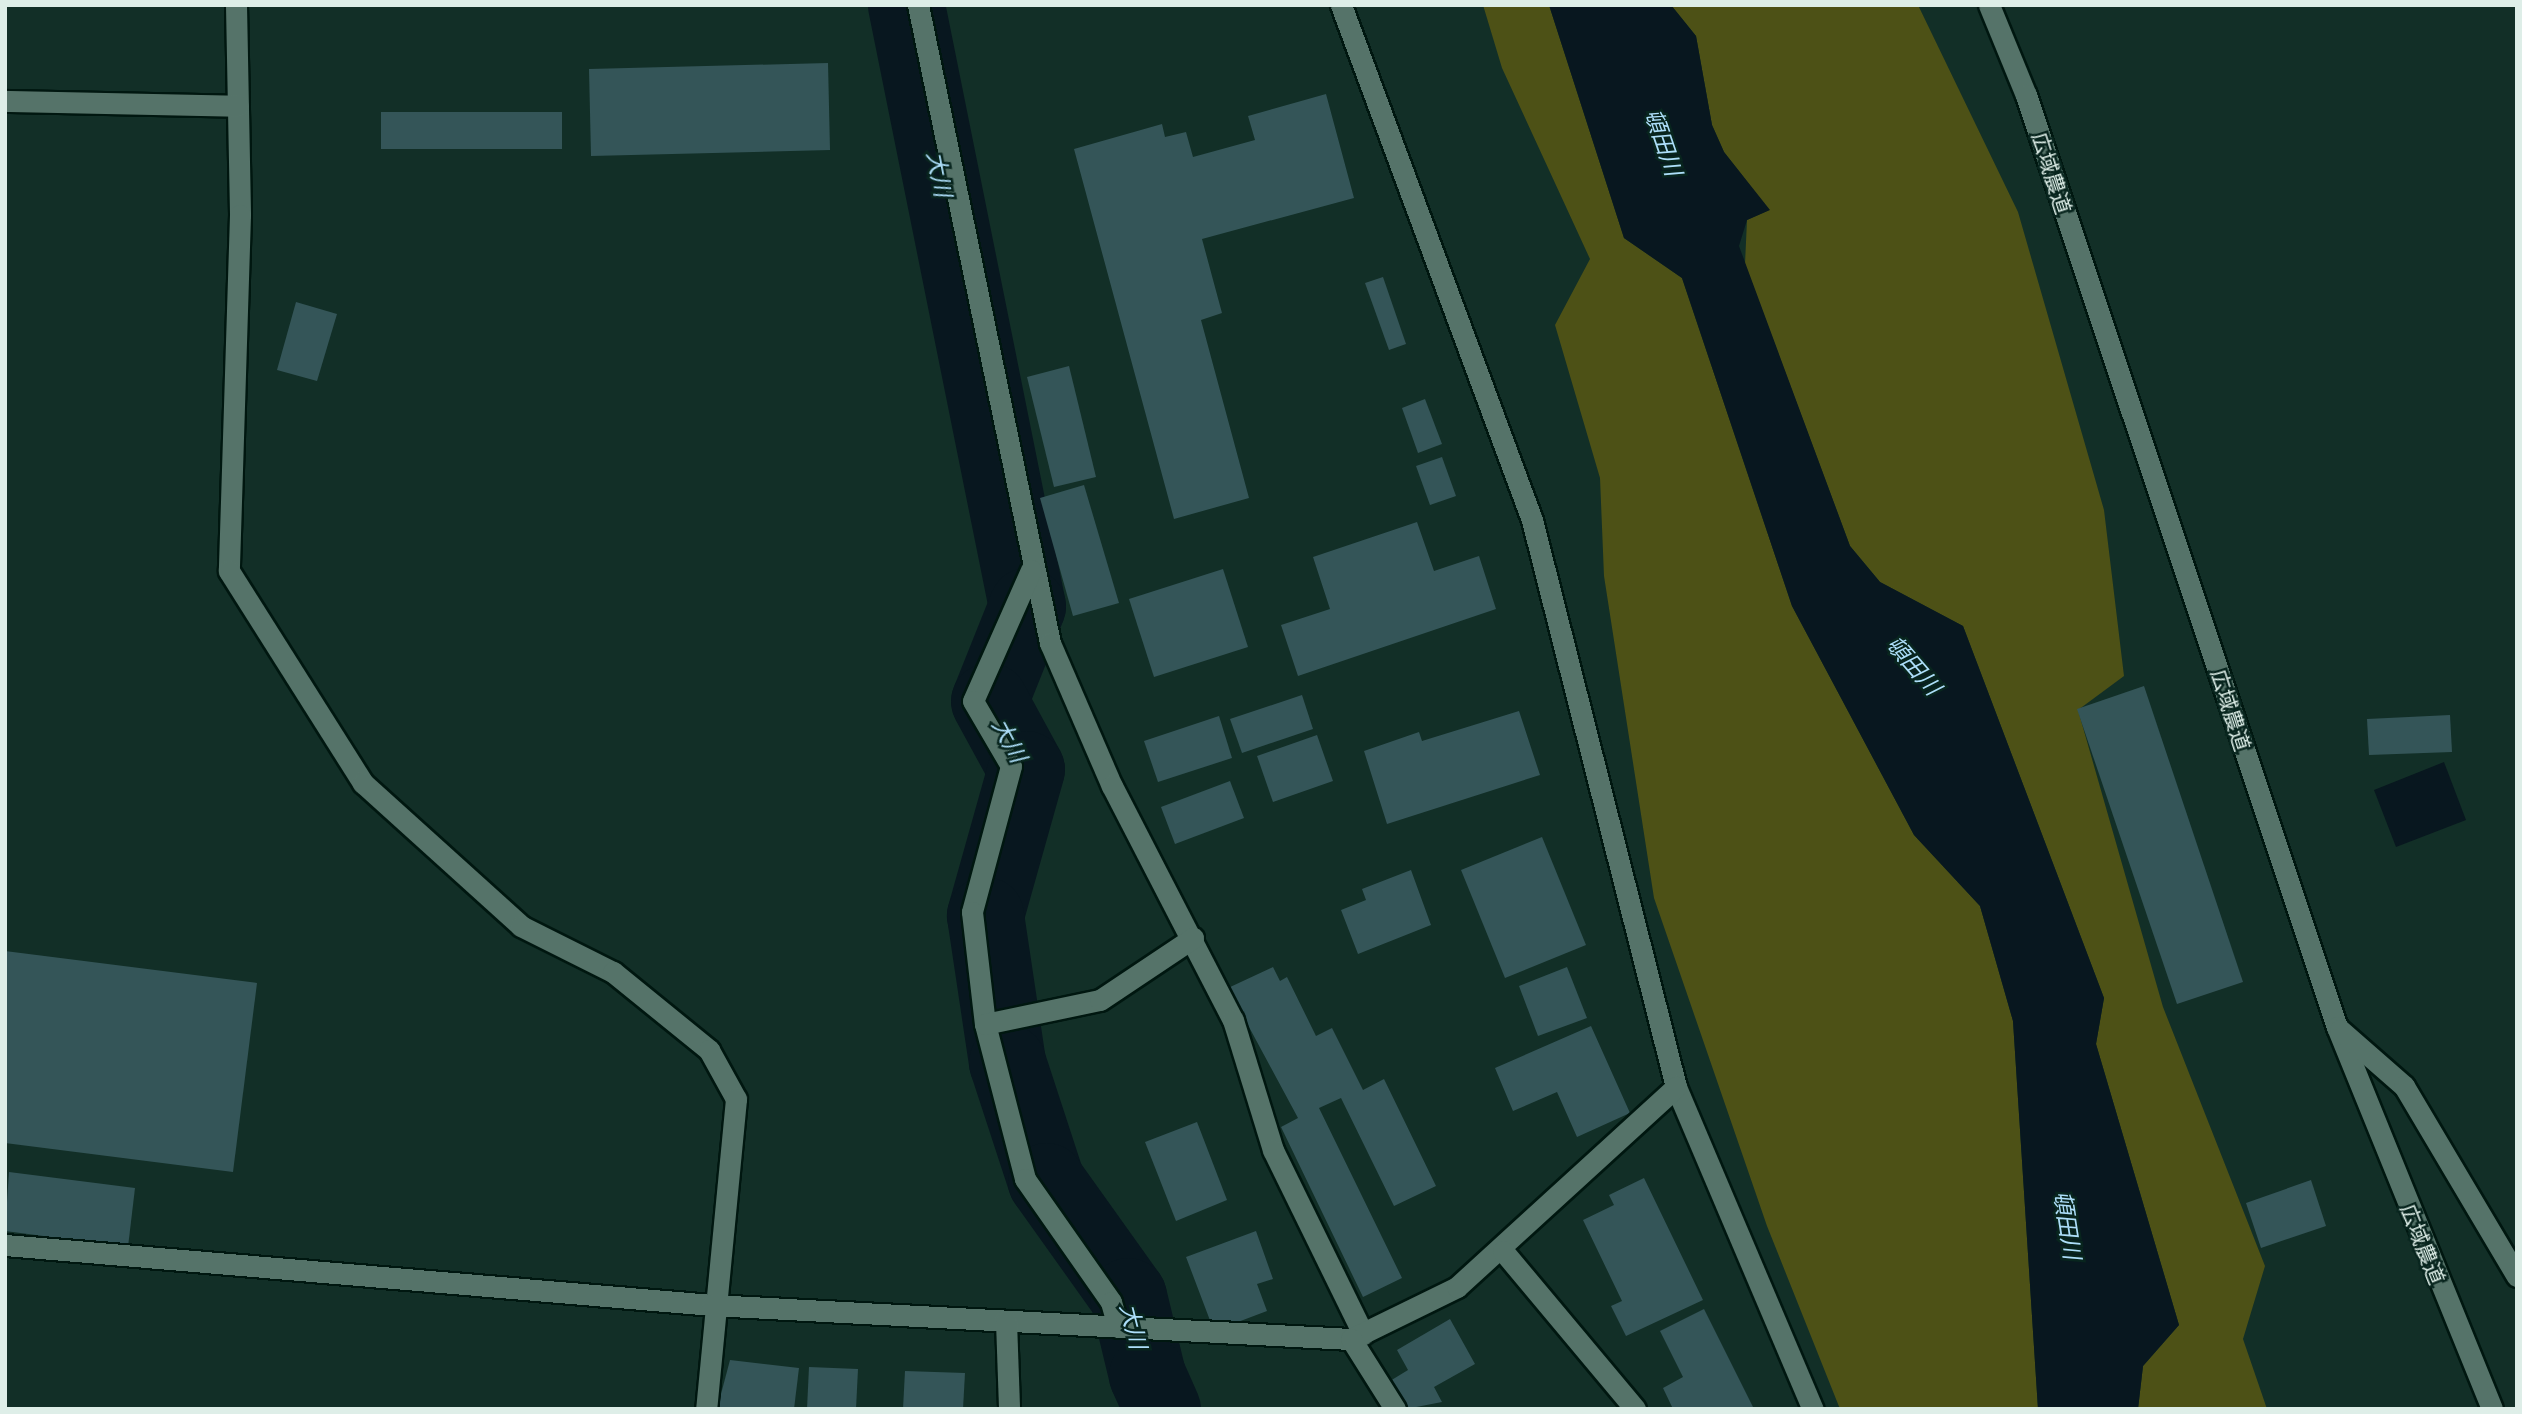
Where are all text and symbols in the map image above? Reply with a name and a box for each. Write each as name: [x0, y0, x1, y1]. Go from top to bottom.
water label: 頓田川: [1640, 105, 1688, 179]
street label: 広域農道: [2027, 129, 2077, 217]
water label: 大川: [922, 149, 958, 199]
water label: 頓田川: [1881, 630, 1947, 700]
street label: 広域農道: [2206, 666, 2256, 754]
water label: 大川: [987, 713, 1033, 767]
water label: 頓田川: [2049, 1189, 2087, 1261]
street label: 広域農道: [2396, 1200, 2450, 1288]
water label: 大川: [1115, 1300, 1153, 1352]

